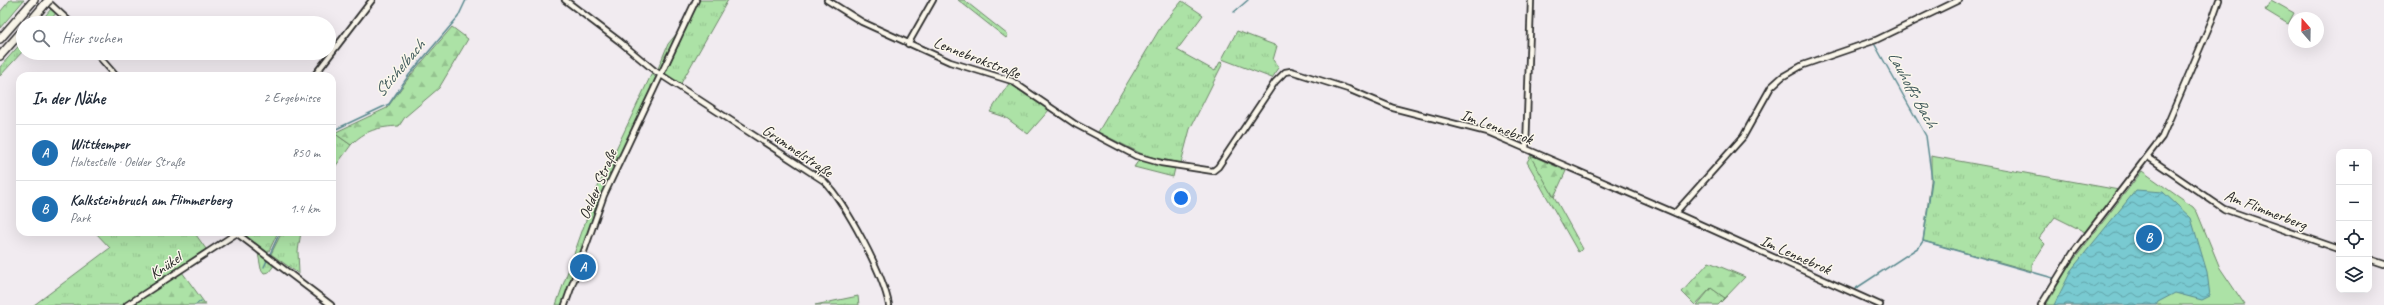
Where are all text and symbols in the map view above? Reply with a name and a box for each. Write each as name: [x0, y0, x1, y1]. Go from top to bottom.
north arrow: [2288, 12, 2324, 48]
search box: [16, 16, 336, 60]
icon: search: [30, 27, 52, 49]
text: Hier suchen: [62, 29, 122, 48]
street label: Lennebrokstraße: [931, 32, 1024, 84]
water label: Stichelbach: [369, 35, 430, 101]
water label: Lauhoffs Bach: [1883, 48, 1943, 132]
text: In der Nähe: [32, 88, 105, 109]
text: 2 Ergebnisse: [264, 90, 320, 106]
street label: Im Lennebrok: [1458, 105, 1536, 150]
street label: Grummelstraße: [758, 120, 838, 183]
text: Wittkemper: [70, 135, 129, 154]
text: A: [42, 145, 48, 161]
text: 850 m: [292, 145, 320, 161]
street label: Oelder Straße: [574, 145, 622, 223]
map controls: [2336, 149, 2372, 293]
button: +: [2336, 149, 2372, 185]
text: Haltestelle · Oelder Straße: [70, 154, 184, 170]
street label: Am Flimmerberg: [2222, 185, 2311, 235]
button: −: [2336, 185, 2372, 221]
your location: [1171, 188, 1191, 208]
text: Kalksteinbruch am Flimmerberg: [70, 191, 232, 210]
text: B: [42, 201, 48, 217]
text: 1.4 km: [290, 201, 320, 217]
text: Park: [70, 210, 91, 226]
button: locate: [2336, 221, 2372, 257]
pin: B: [2136, 223, 2162, 253]
street label: Im Lennebrok: [1757, 231, 1835, 280]
street label: Knükel: [146, 246, 188, 284]
pin: A: [570, 252, 596, 282]
button: layers: [2336, 257, 2372, 293]

